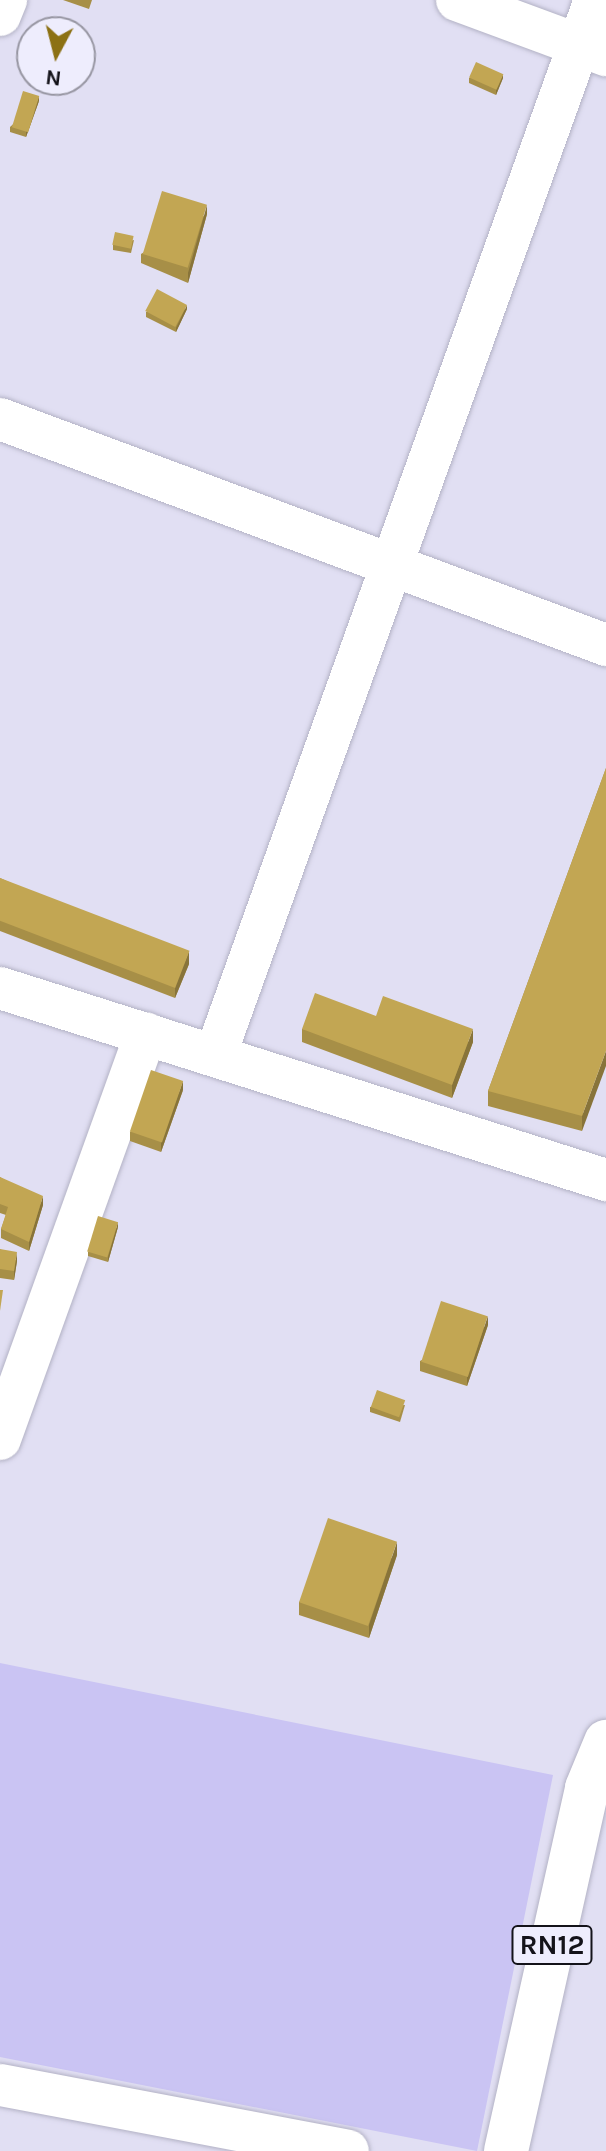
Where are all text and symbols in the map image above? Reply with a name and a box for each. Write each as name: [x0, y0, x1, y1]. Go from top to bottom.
north arrow: [16, 16, 96, 96]
text: N: [44, 64, 63, 92]
road number: RN12: [510, 1921, 594, 1969]

